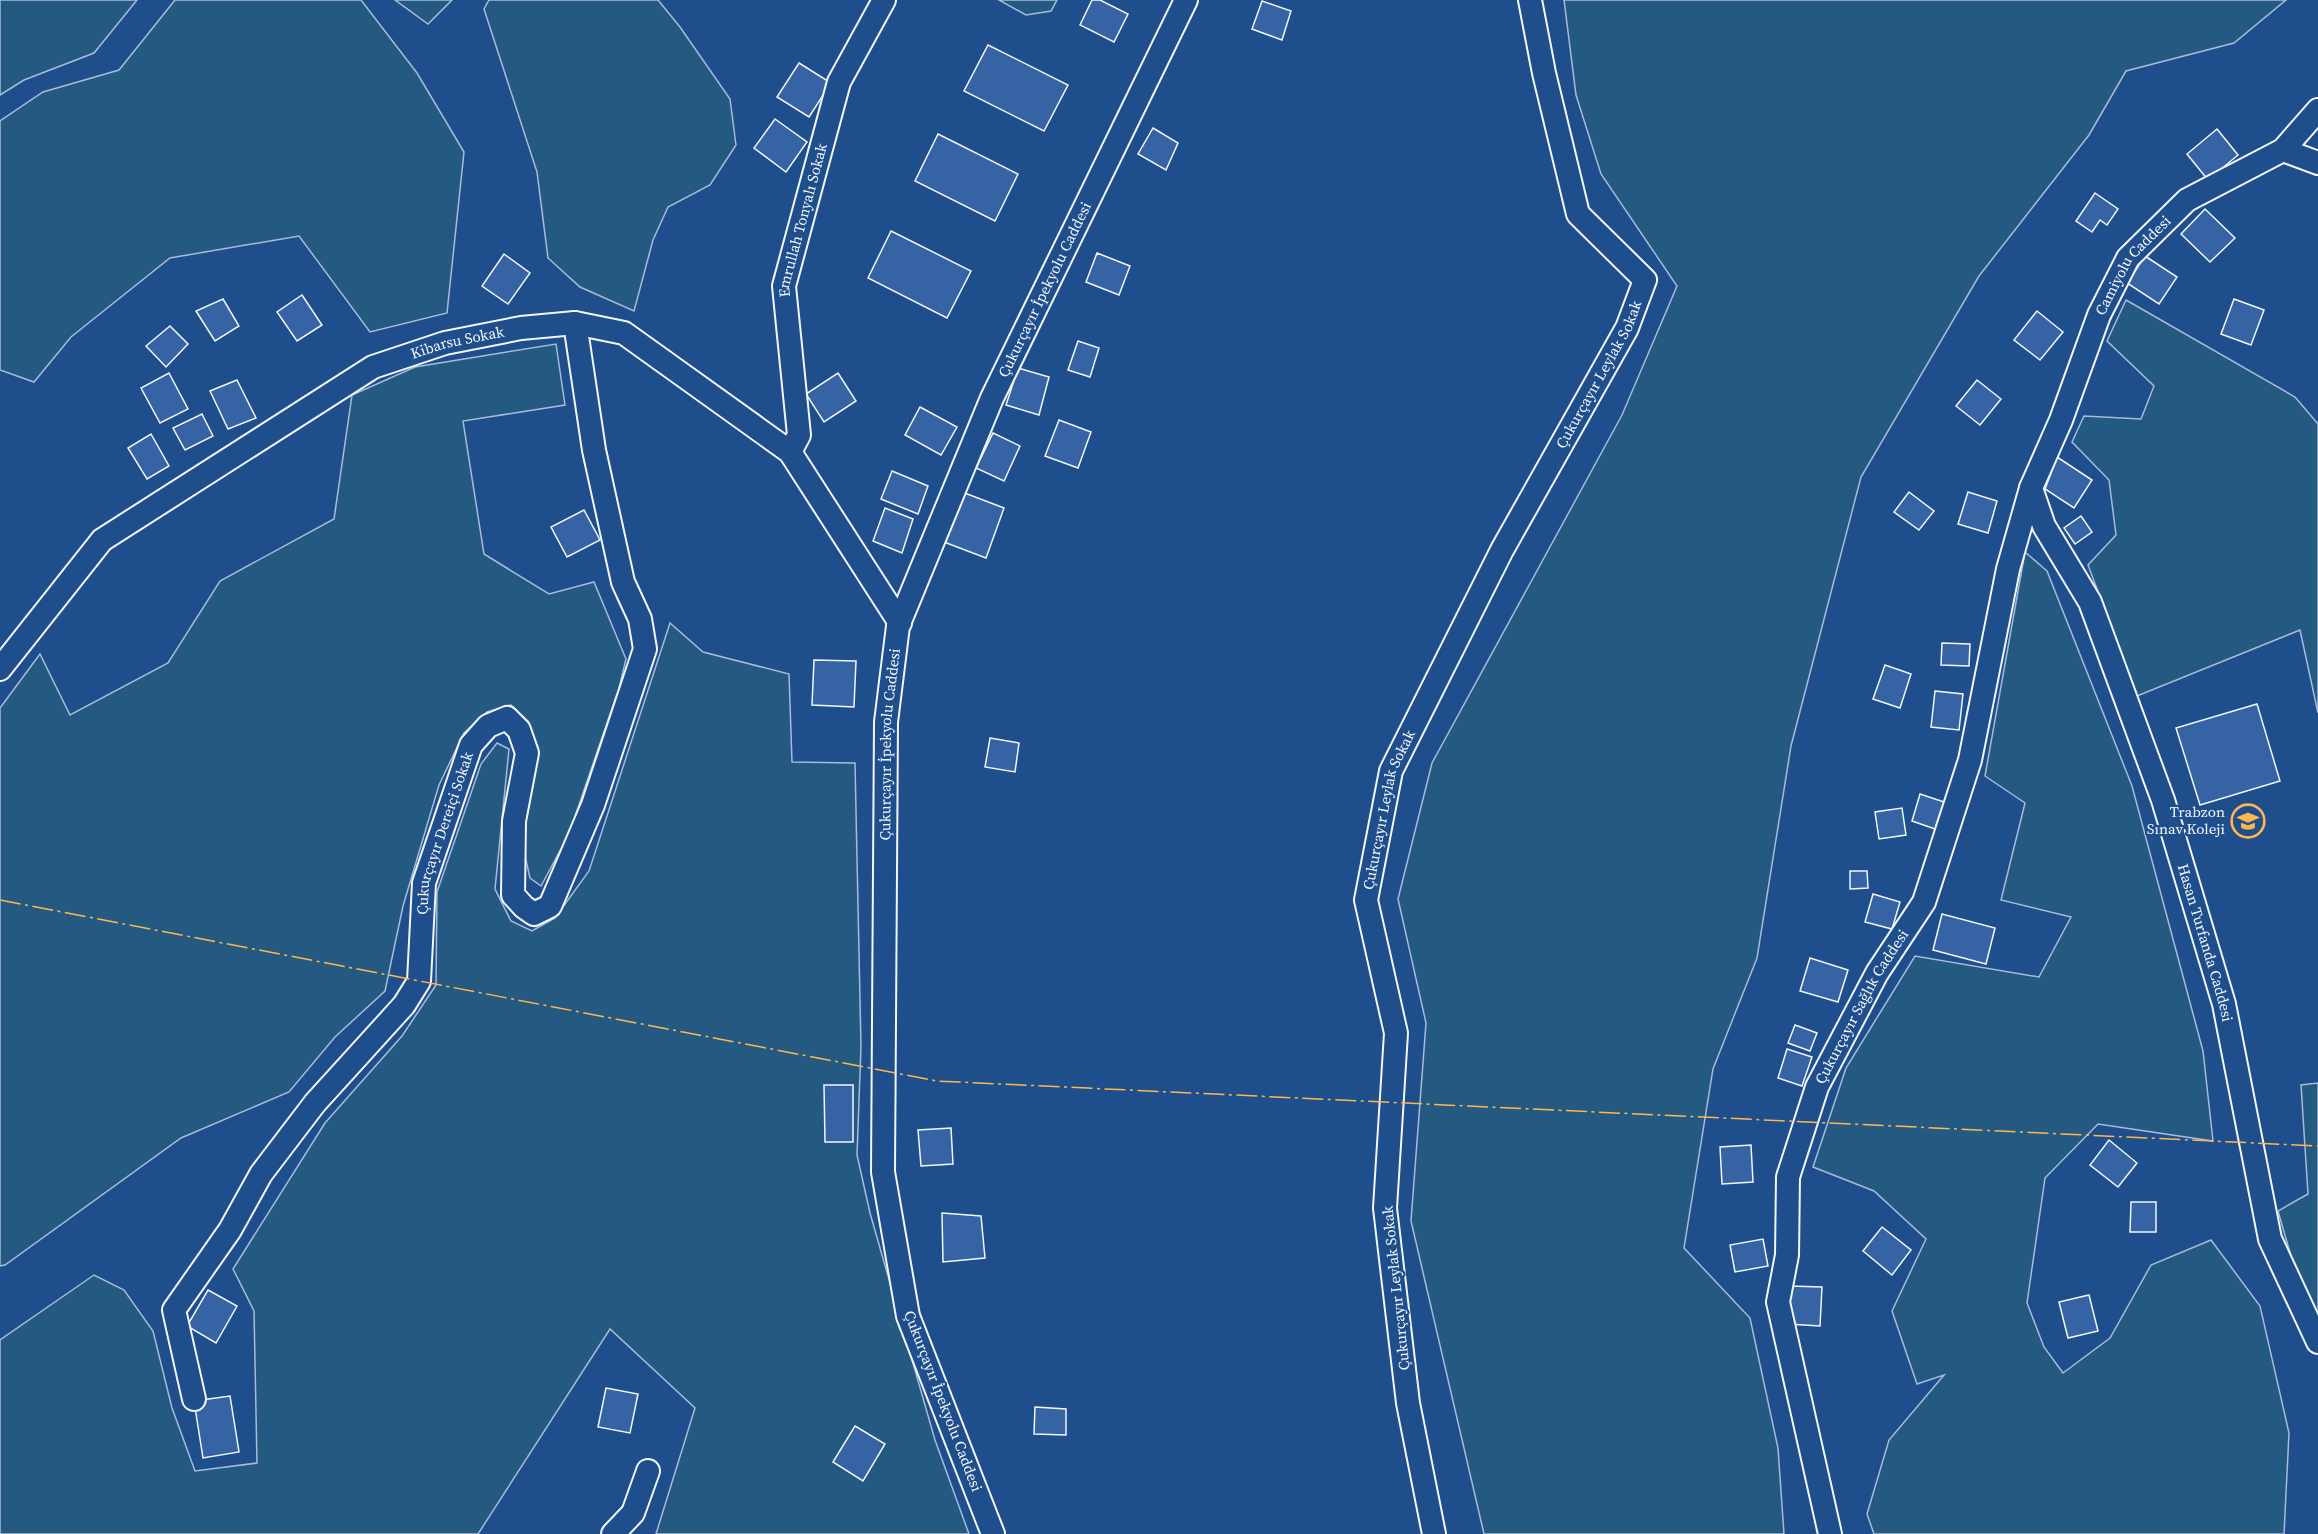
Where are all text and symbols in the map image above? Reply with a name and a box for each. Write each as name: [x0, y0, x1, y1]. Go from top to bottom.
street label: Emrullah Tonyalı Sokak: [773, 140, 832, 298]
street label: Çukurçayır İpekyolu Caddesi: [993, 198, 1096, 381]
street label: Camiyolu Caddesi: [2090, 211, 2175, 319]
street label: Çukurçayır Leylak Sokak: [1550, 297, 1647, 452]
street label: Kibarsu Sokak: [408, 320, 506, 364]
street label: Çukurçayır İpekyolu Caddesi: [874, 647, 905, 841]
street label: Çukurçayır Leylak Sokak: [1357, 725, 1420, 891]
street label: Çukurçayır Dereiçi Sokak: [411, 748, 478, 915]
place label: Trabzon Sınav Koleji: [2147, 801, 2225, 839]
school or university icon: Trabzon Sınav Koleji: [2230, 803, 2266, 839]
street label: Hasan Turfanda Caddesi: [2173, 861, 2238, 1023]
street label: Çukurçayır Sağlık Caddesi: [1809, 925, 1913, 1088]
street label: Çukurçayır Leylak Sokak: [1376, 1204, 1415, 1371]
street label: Çukurçayır İpekyolu Caddesi: [899, 1307, 988, 1494]

